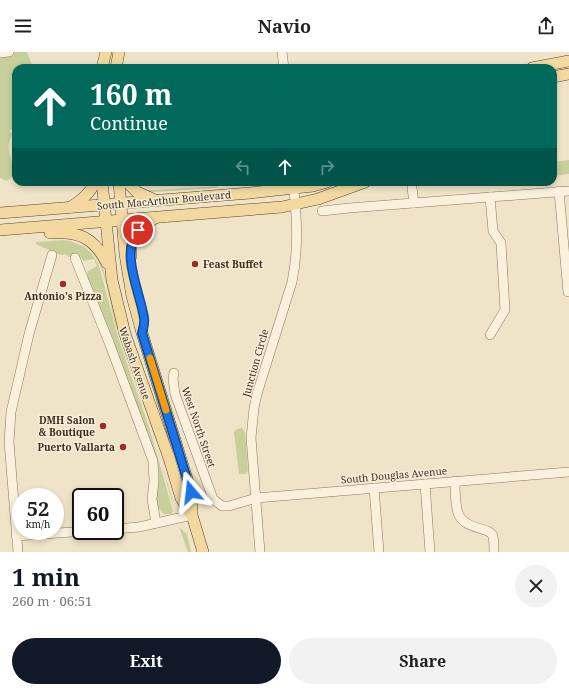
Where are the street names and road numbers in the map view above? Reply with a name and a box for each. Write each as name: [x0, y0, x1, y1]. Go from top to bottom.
street label: South MacArthur Boulevard: [96, 187, 232, 213]
street label: Wabash Avenue: [116, 325, 154, 401]
street label: Junction Circle: [238, 327, 271, 400]
street label: West North Street: [179, 385, 219, 470]
street label: South Douglas Avenue: [340, 463, 448, 487]

